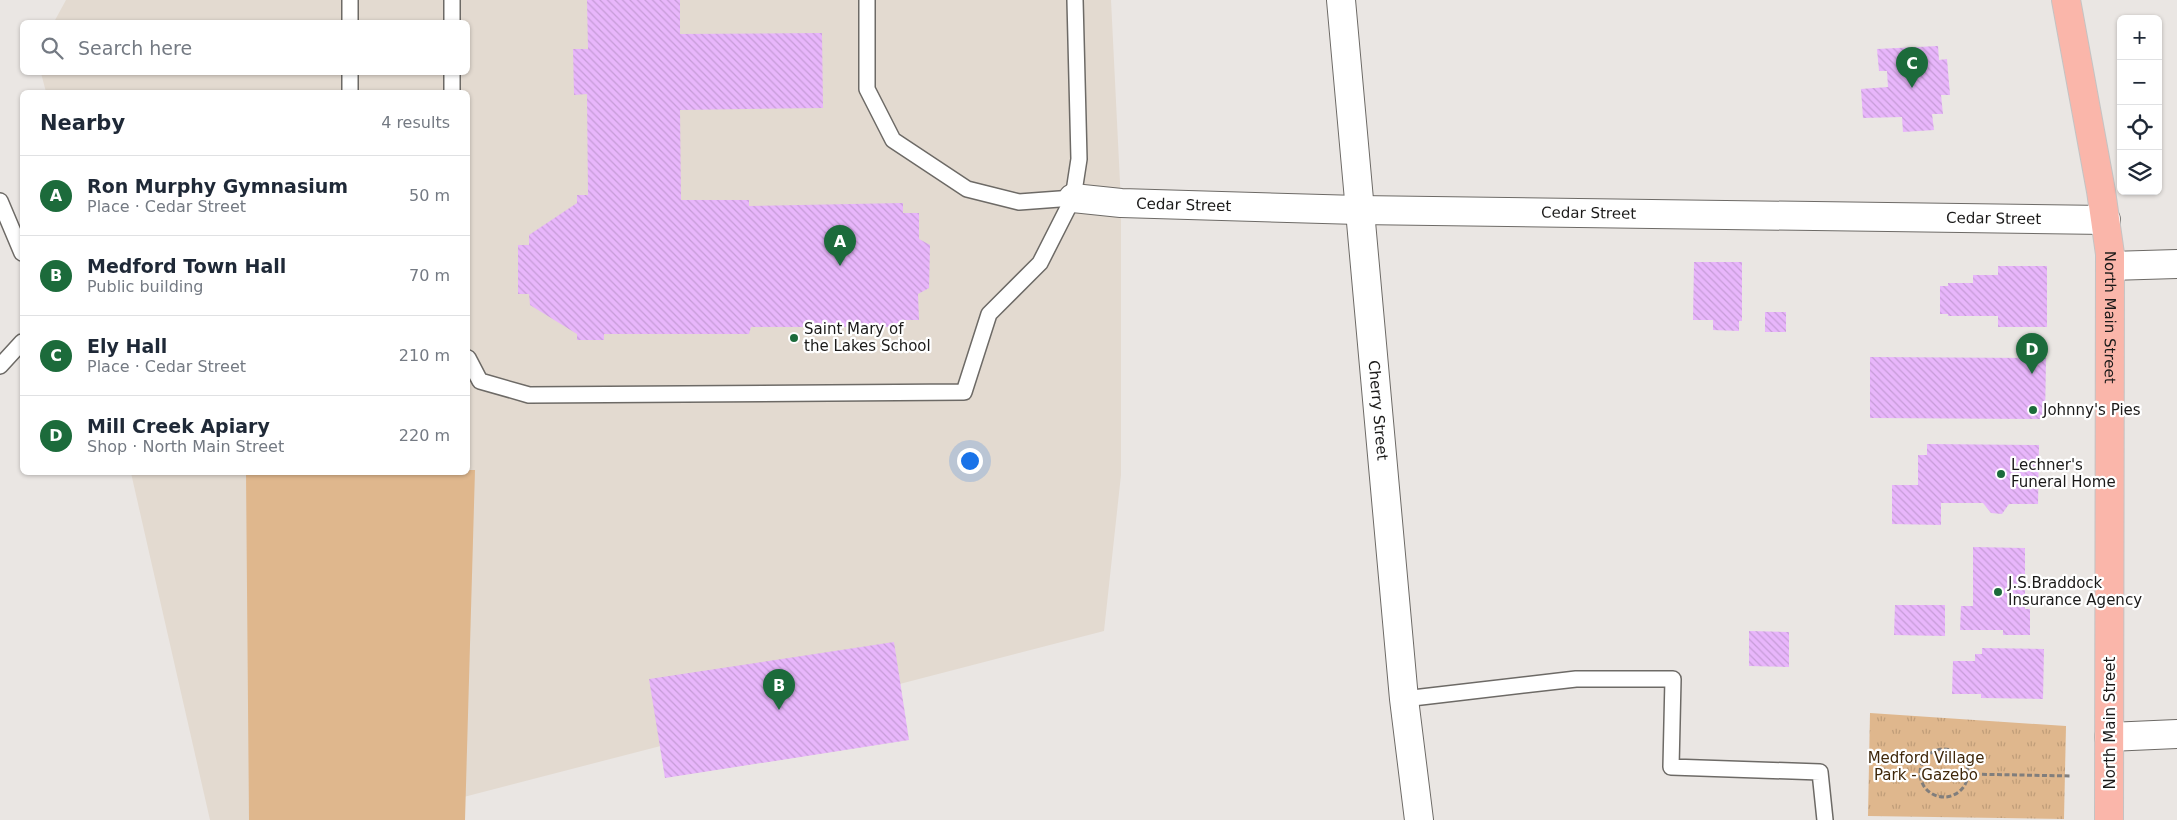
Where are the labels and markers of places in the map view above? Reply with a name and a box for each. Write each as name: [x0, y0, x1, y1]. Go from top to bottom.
pin: C: [1896, 47, 1928, 88]
pin: A: [824, 225, 856, 266]
place label: Saint Mary of the Lakes School: [804, 320, 931, 355]
marker: Saint Mary of the Lakes School: [788, 332, 800, 344]
pin: D: [2016, 333, 2048, 374]
place label: Johnny's Pies: [2042, 401, 2141, 419]
marker: Johnny's Pies: [2027, 404, 2039, 416]
place label: Lechner's Funeral Home: [2011, 456, 2116, 491]
marker: Lechner's Funeral Home: [1995, 468, 2007, 480]
place label: J.S.Braddock Insurance Agency: [2007, 574, 2142, 609]
marker: J.S.Braddock Insurance Agency: [1992, 586, 2004, 598]
pin: B: [763, 669, 795, 710]

